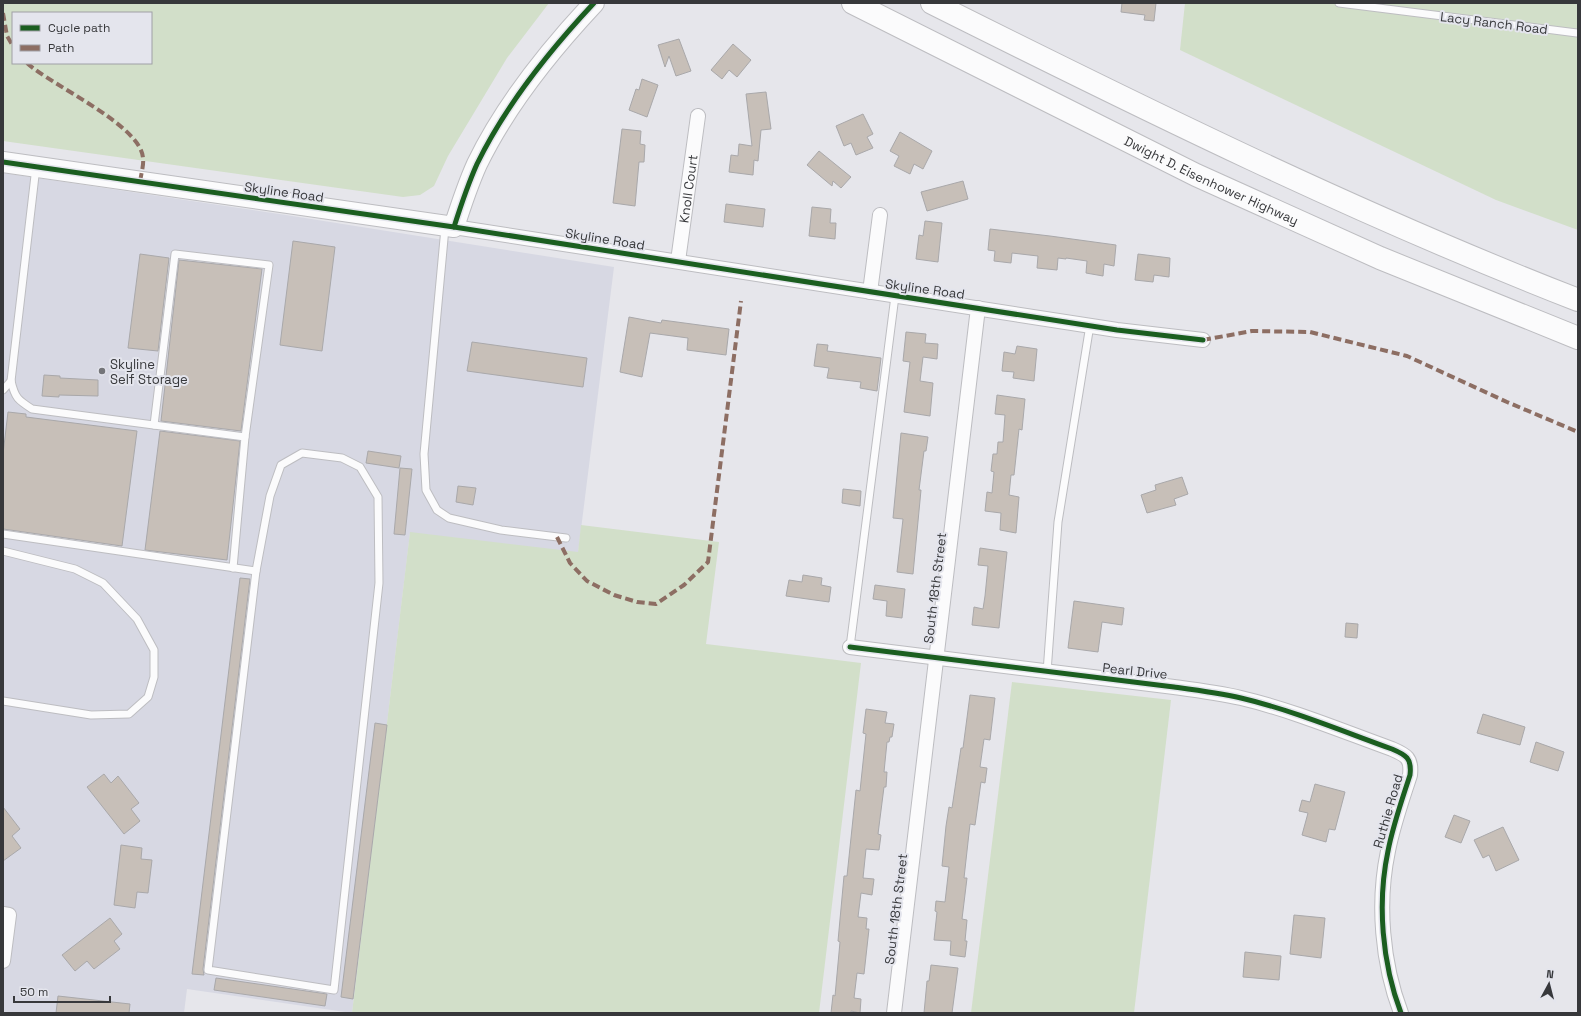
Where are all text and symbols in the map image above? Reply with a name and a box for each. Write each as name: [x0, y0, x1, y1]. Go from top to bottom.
street label: Lacy Ranch Road: [1439, 8, 1549, 38]
legend: [12, 12, 152, 64]
text: Cycle path: [48, 20, 110, 36]
text: Path: [48, 40, 74, 56]
street label: Dwight D. Eisenhower Highway: [1121, 132, 1301, 229]
street label: Knoll Court: [675, 153, 701, 224]
street label: Skyline Road: [243, 178, 325, 206]
street label: Skyline Road: [564, 224, 646, 254]
street label: Skyline Road: [884, 275, 966, 303]
place label: Skyline Self Storage: [110, 356, 188, 388]
marker: Skyline Self Storage: [97, 366, 107, 376]
street label: South 18th Street: [920, 531, 950, 645]
street label: Pearl Drive: [1102, 659, 1168, 683]
street label: Ruthie Road: [1369, 772, 1407, 850]
street label: South 18th Street: [881, 852, 911, 966]
north arrow: [1529, 964, 1569, 1004]
text: N: [1546, 967, 1555, 981]
scale bar: [14, 978, 110, 1004]
text: 50 m: [20, 984, 48, 1000]

